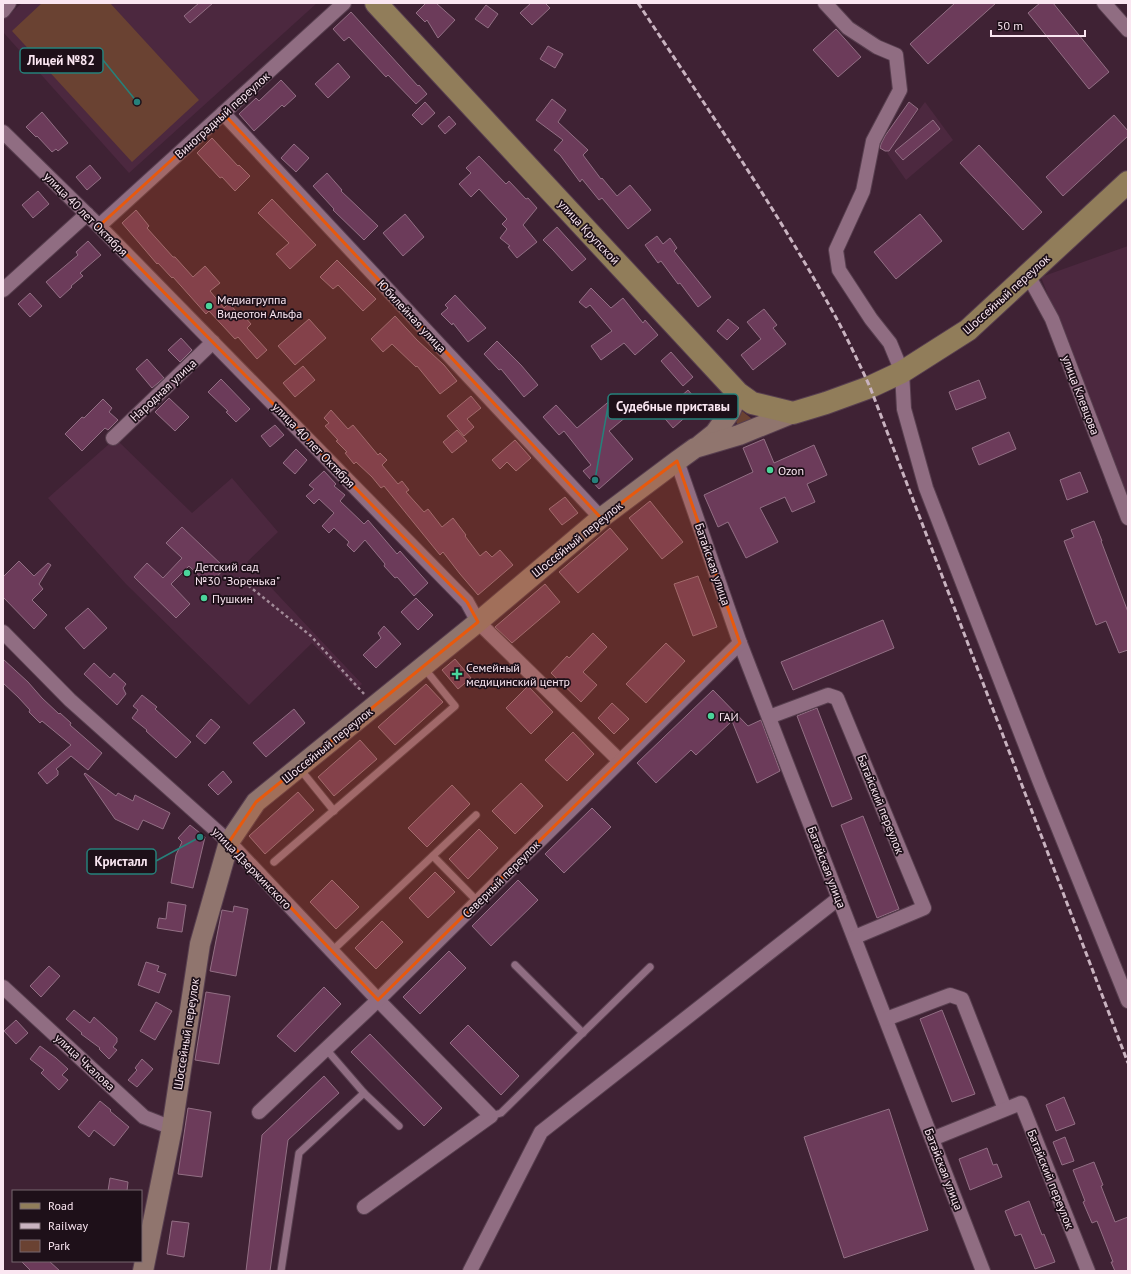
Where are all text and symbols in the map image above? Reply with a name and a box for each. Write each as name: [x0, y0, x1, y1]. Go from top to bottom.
scale bar: [991, 12, 1085, 38]
text: 50 m: [997, 18, 1023, 33]
callout: Лицей №82: [20, 48, 103, 73]
text: Лицей №82: [26, 52, 95, 69]
street label: Виноградный переулок: [171, 68, 273, 162]
street label: улица 40 лет Октября: [41, 169, 131, 259]
street label: улица Крупской: [555, 196, 623, 268]
street label: Шоссейный переулок: [959, 251, 1053, 337]
street label: Юбилейная улица: [374, 276, 450, 356]
place label: Медиагруппа Видеотон Альфа: [217, 292, 302, 321]
marker: Медиагруппа Видеотон Альфа: [204, 301, 214, 311]
street label: улица Клевцова: [1059, 353, 1103, 437]
street label: Народная улица: [127, 355, 199, 425]
callout: Судебные приставы: [608, 394, 738, 419]
text: Судебные приставы: [616, 398, 730, 415]
street label: улица 40 лет Октября: [269, 399, 359, 491]
place label: Ozon: [778, 463, 804, 478]
marker: Ozon: [765, 465, 775, 475]
street label: Шоссейный переулок: [529, 498, 626, 580]
street label: Батайская улица: [692, 521, 734, 607]
place label: Детский сад №30 "Зоренька": [195, 559, 280, 588]
marker: Детский сад №30 "Зоренька": [182, 568, 192, 578]
place label: Пушкин: [212, 591, 253, 606]
marker: Пушкин: [199, 593, 209, 603]
place label: Семейный медицинский центр: [466, 660, 570, 689]
marker: Семейный медицинский центр: [451, 668, 463, 680]
street label: Шоссейный переулок: [279, 704, 376, 786]
place label: ГАИ: [719, 709, 739, 724]
marker: ГАИ: [706, 711, 716, 721]
street label: Батайский переулок: [854, 752, 908, 856]
street label: улица Дзержинского: [209, 824, 295, 912]
street label: Батайская улица: [805, 824, 849, 910]
street label: Северный переулок: [459, 837, 543, 921]
callout: Кристалл: [87, 849, 156, 874]
text: Кристалл: [94, 853, 148, 870]
street label: Шоссейный переулок: [170, 977, 202, 1091]
street label: улица Чкалова: [52, 1030, 118, 1094]
street label: Батайская улица: [922, 1126, 966, 1212]
street label: Батайский переулок: [1024, 1127, 1078, 1231]
legend: [12, 1190, 142, 1262]
text: Road: [48, 1198, 73, 1213]
text: Railway: [48, 1218, 88, 1233]
text: Park: [48, 1238, 70, 1253]

